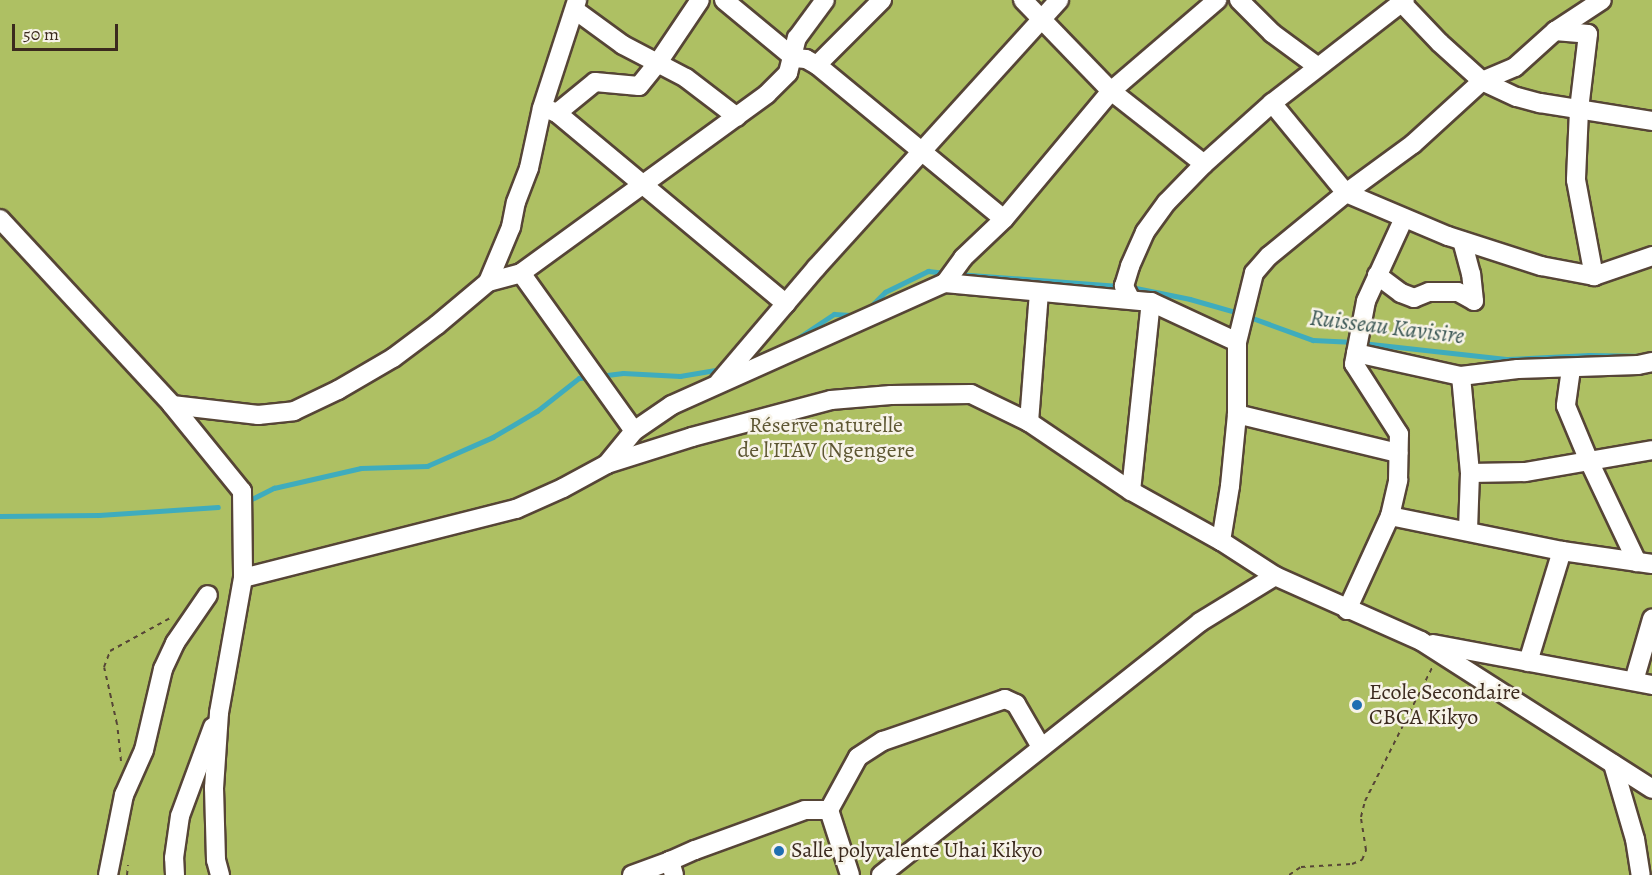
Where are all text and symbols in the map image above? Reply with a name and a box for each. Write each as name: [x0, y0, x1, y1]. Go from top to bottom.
scale bar: [15, 12, 122, 50]
text: 50 m: [23, 22, 59, 46]
water label: Ruisseau Kavisire: [1308, 303, 1466, 351]
park label: Réserve naturelle de l'ITAV (Ngengere: [737, 412, 915, 464]
place label: Ecole Secondaire CBCA Kikyo: [1369, 679, 1520, 730]
marker: Ecole Secondaire CBCA Kikyo: [1350, 698, 1364, 712]
place label: Salle polyvalente Uhai Kikyo: [791, 838, 1043, 864]
marker: Salle polyvalente Uhai Kikyo: [772, 844, 786, 858]

